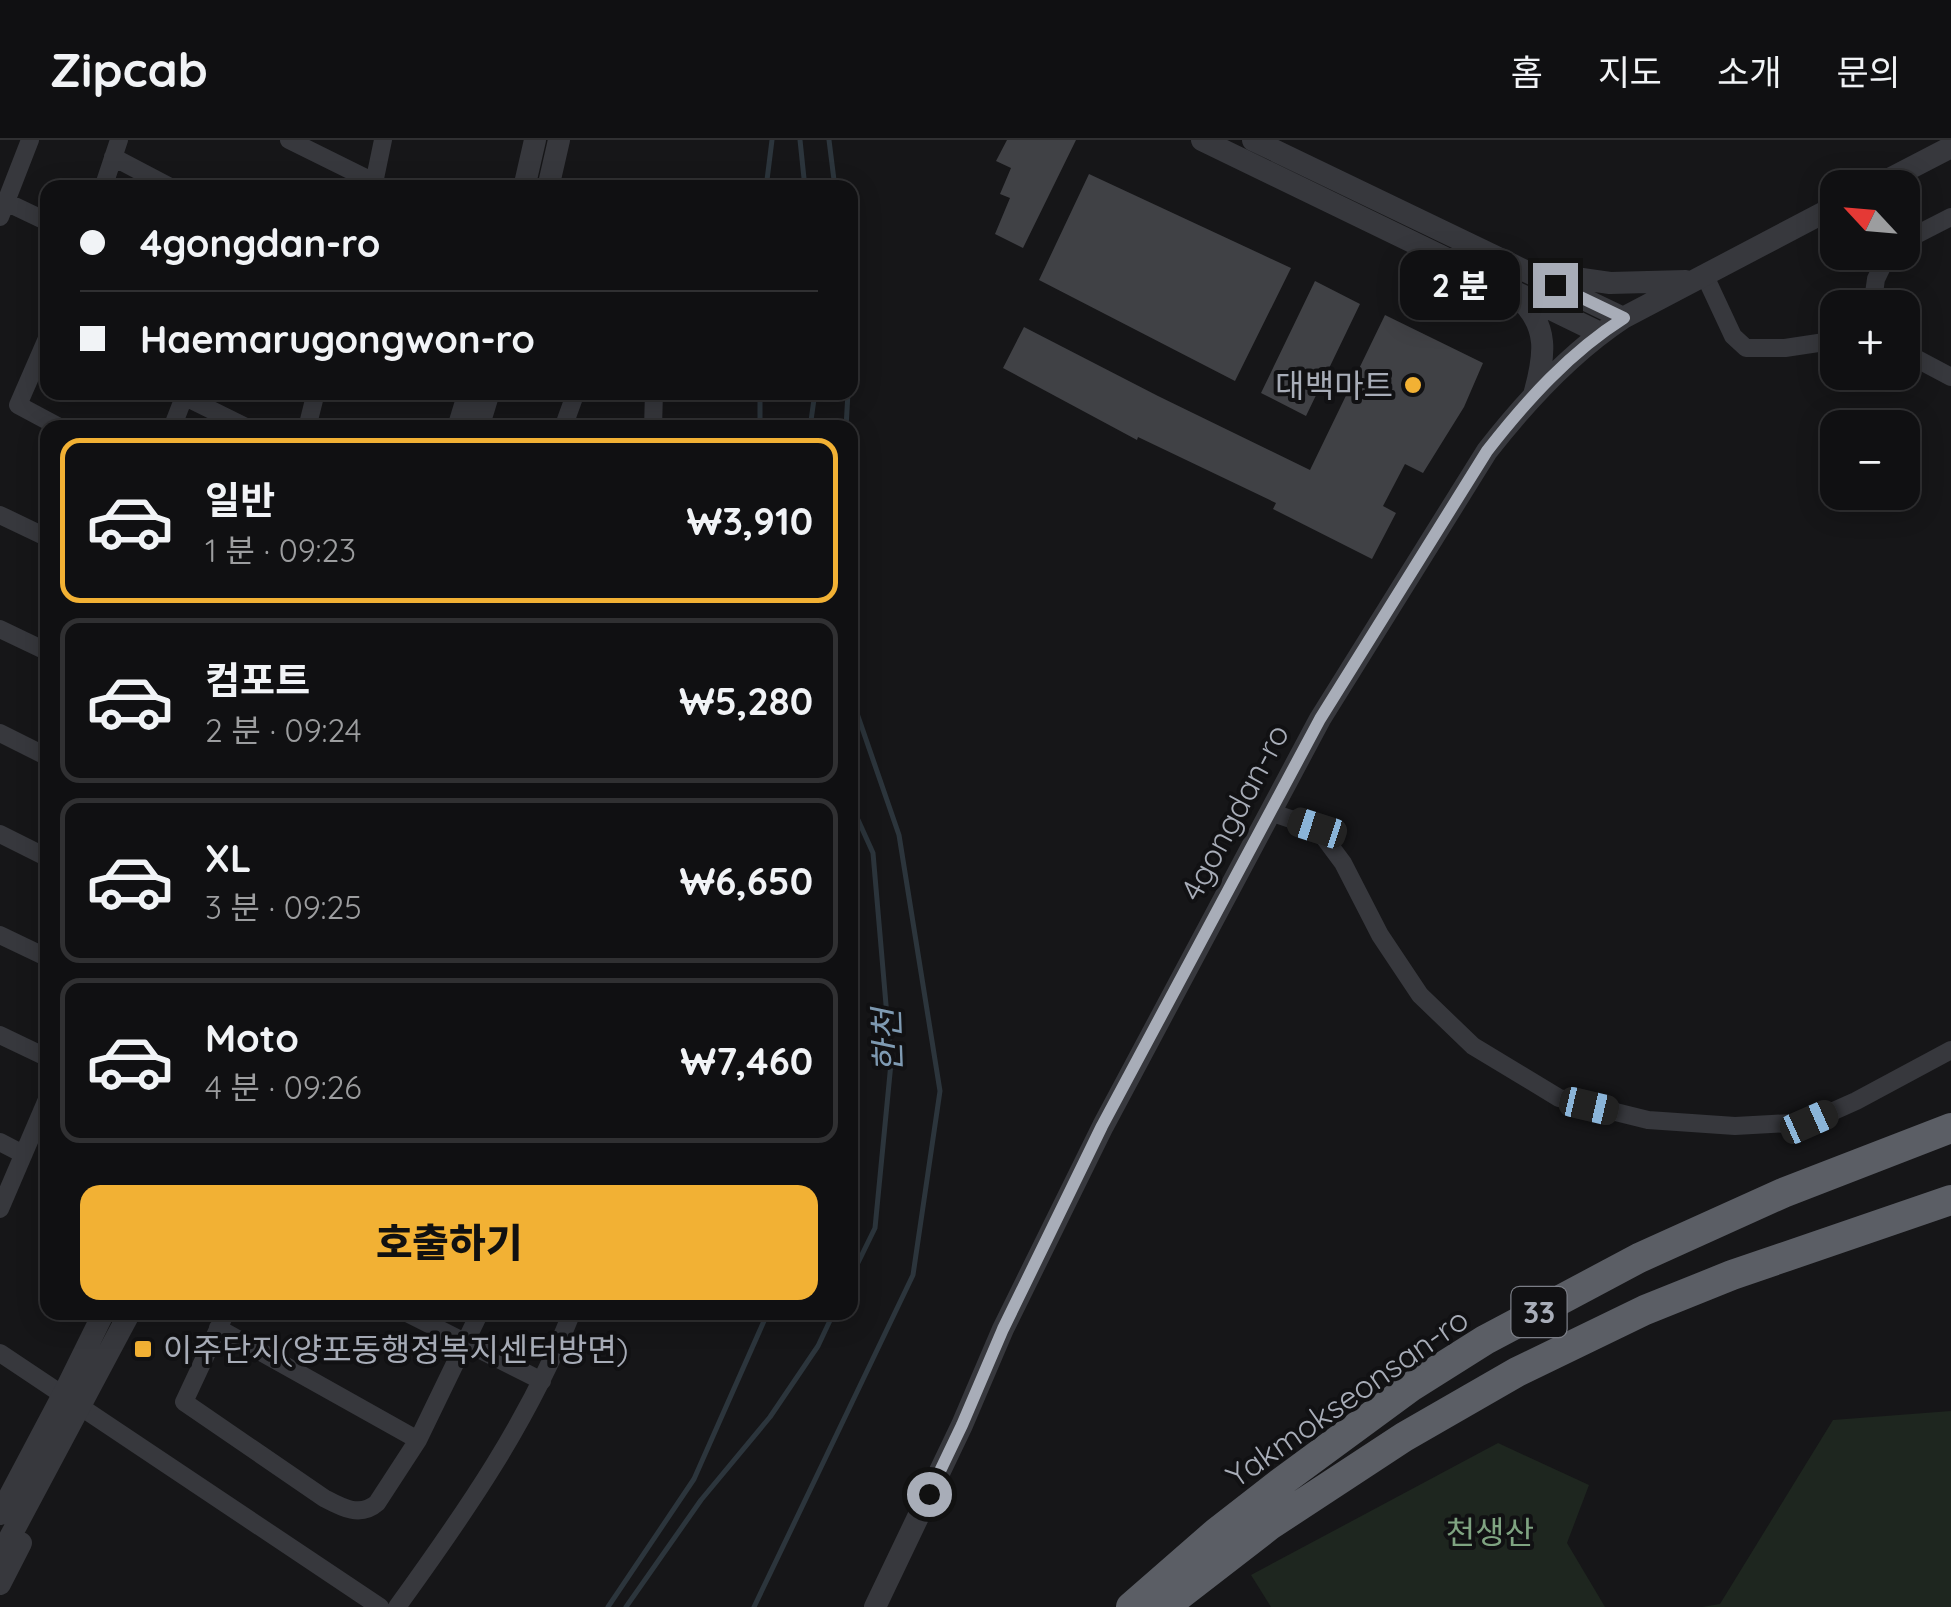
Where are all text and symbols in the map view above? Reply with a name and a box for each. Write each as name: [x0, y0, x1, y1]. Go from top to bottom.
text: Zipcab: [50, 39, 208, 99]
text: 홈: [1511, 50, 1543, 94]
text: 지도: [1598, 50, 1662, 94]
text: 소개: [1717, 50, 1782, 94]
text: 문의: [1837, 50, 1901, 94]
north arrow: [1820, 170, 1920, 270]
map controls: [1820, 170, 1920, 510]
text: 4gongdan-ro: [140, 219, 380, 267]
callout: 2 분: [1400, 250, 1520, 320]
route end: [1533, 263, 1578, 308]
text: 2 분: [1432, 265, 1488, 305]
button: +: [1820, 290, 1920, 390]
text: Haemarugongwon-ro: [140, 315, 535, 363]
place label: 대백마트: [1275, 365, 1393, 405]
marker: 대백마트: [1402, 374, 1424, 396]
button: −: [1820, 410, 1920, 510]
icon: car: [85, 476, 175, 566]
text: 일반: [205, 476, 275, 524]
text: ₩3,910: [687, 497, 813, 545]
text: 1 분 · 09:23: [205, 530, 356, 570]
icon: car: [85, 656, 175, 746]
text: 컴포트: [205, 656, 310, 704]
text: ₩5,280: [679, 677, 813, 725]
text: 2 분 · 09:24: [205, 710, 362, 750]
street label: 4gongdan-ro: [1171, 717, 1297, 907]
car: [1284, 804, 1350, 852]
text: XL: [205, 834, 251, 882]
icon: car: [85, 836, 175, 926]
text: ₩6,650: [679, 857, 813, 905]
text: 3 분 · 09:25: [205, 887, 362, 927]
water label: 한천: [864, 1004, 910, 1074]
text: Moto: [205, 1014, 299, 1062]
icon: car: [85, 1016, 175, 1106]
text: ₩7,460: [680, 1037, 813, 1085]
text: 4 분 · 09:26: [205, 1067, 362, 1107]
car: [1556, 1085, 1622, 1127]
car: [1775, 1096, 1843, 1148]
button: 호출하기: [80, 1185, 818, 1300]
road number: 33: [1512, 1287, 1566, 1337]
street label: Yakmokseonsan-ro: [1218, 1298, 1476, 1496]
place label: 이주단지(양포동행정복지센터방면): [163, 1329, 629, 1369]
marker: 이주단지(양포동행정복지센터방면): [132, 1338, 154, 1360]
route start: [907, 1472, 952, 1517]
park label: 천생산: [1446, 1512, 1534, 1552]

